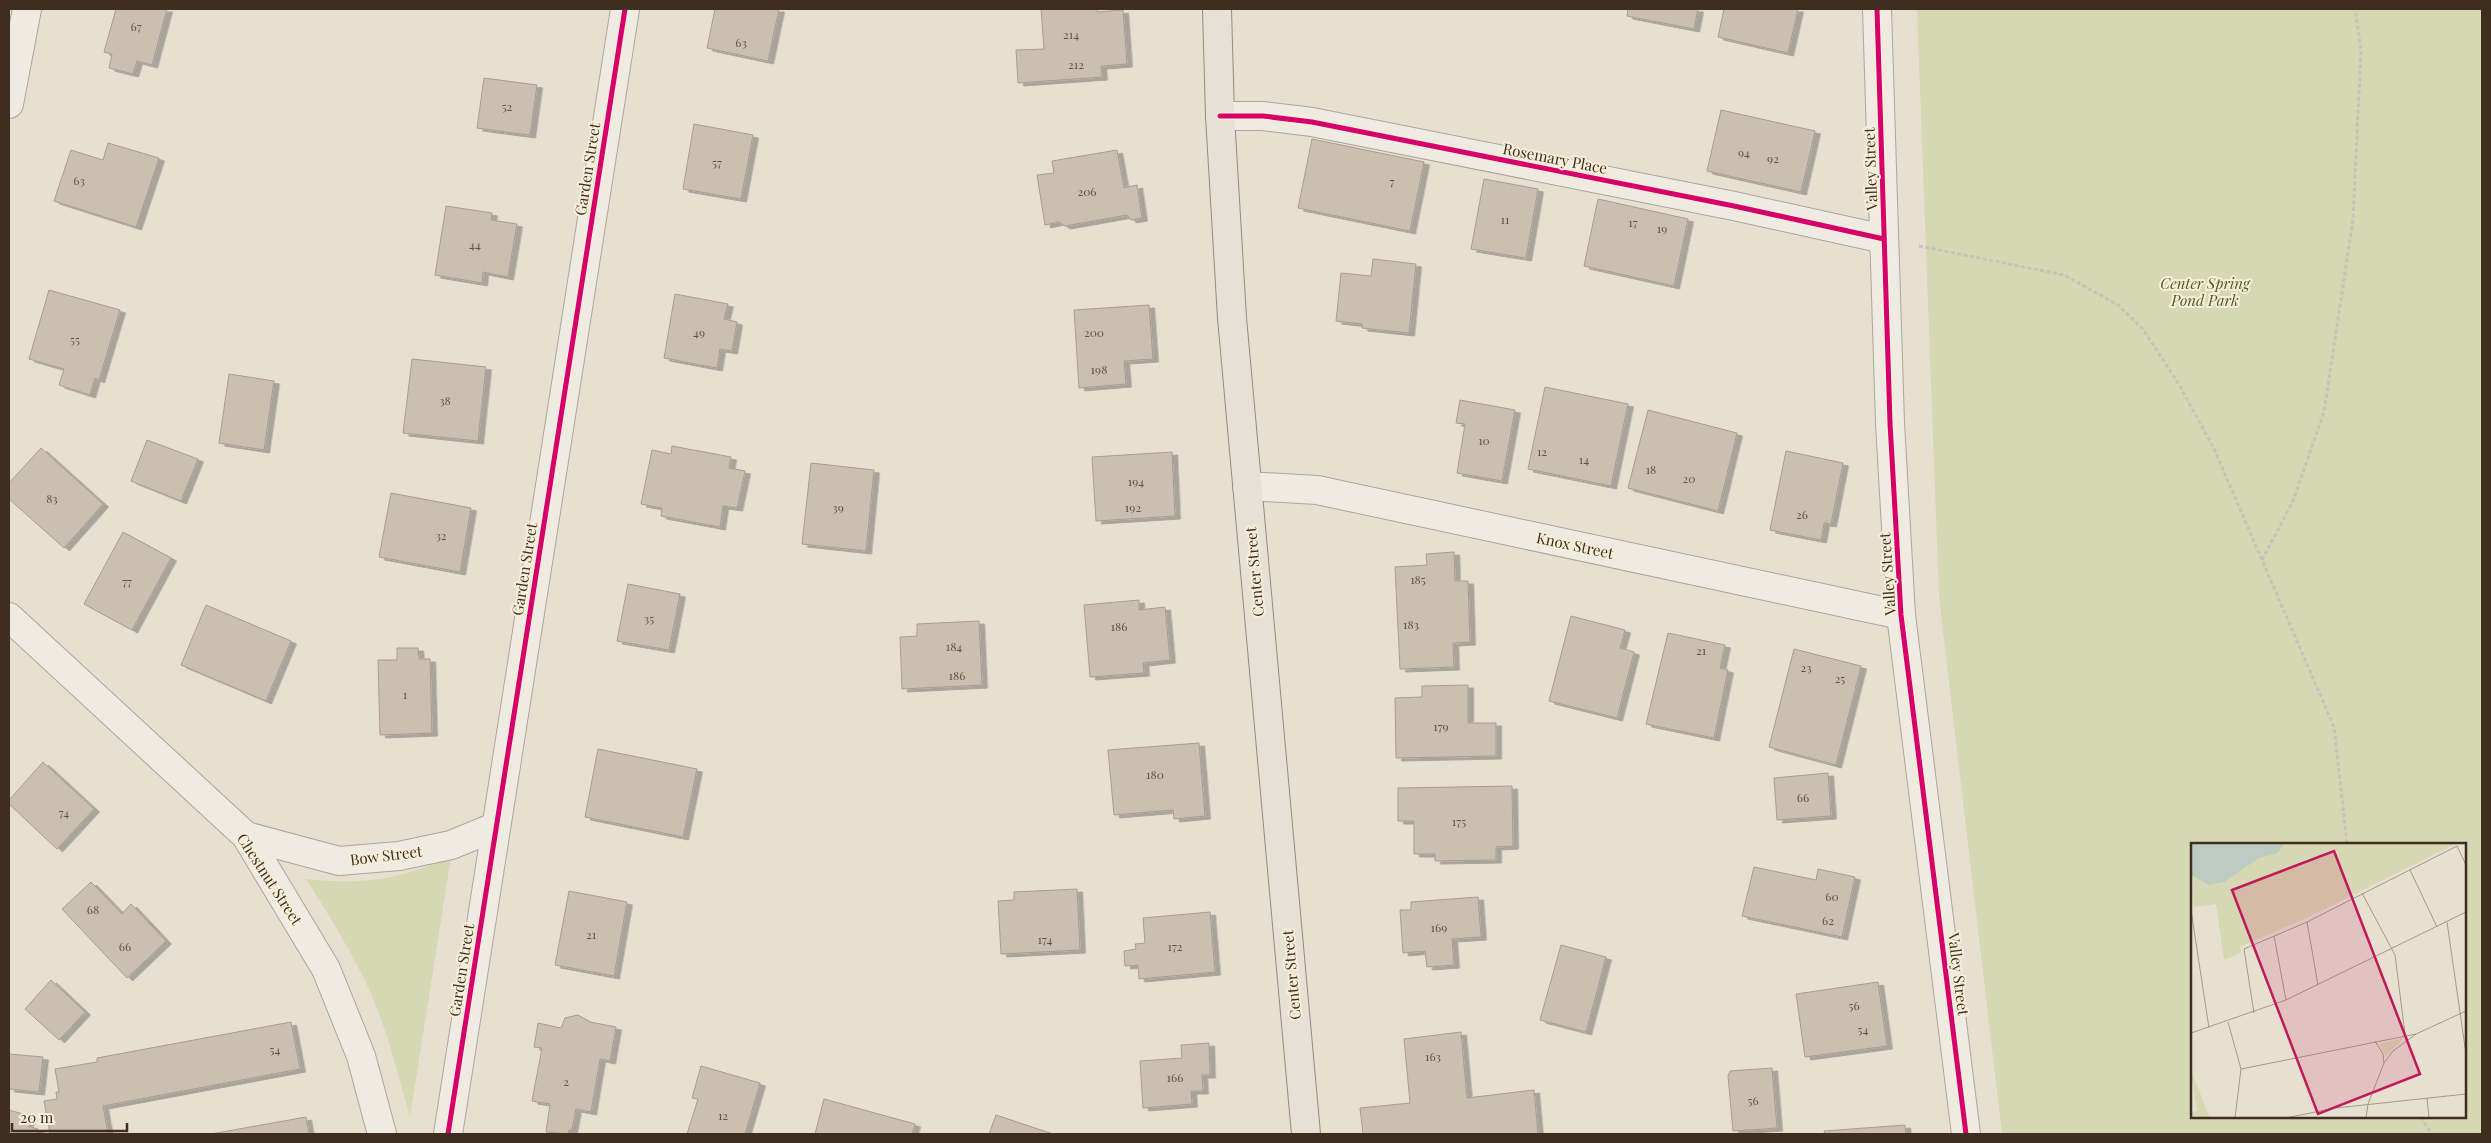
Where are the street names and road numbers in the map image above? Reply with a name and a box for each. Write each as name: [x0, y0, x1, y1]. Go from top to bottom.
street label: Garden Street: [570, 121, 604, 217]
street label: Valley Street: [1859, 126, 1881, 212]
street label: Rosemary Place: [1501, 138, 1609, 178]
street label: Garden Street: [507, 521, 541, 617]
street label: Center Street: [1240, 526, 1268, 618]
street label: Knox Street: [1535, 527, 1616, 563]
street label: Valley Street: [1874, 531, 1900, 617]
street label: Chestnut Street: [233, 829, 307, 929]
street label: Bow Street: [349, 841, 424, 869]
street label: Garden Street: [444, 922, 478, 1018]
street label: Center Street: [1277, 929, 1305, 1021]
street label: Valley Street: [1944, 931, 1974, 1017]

